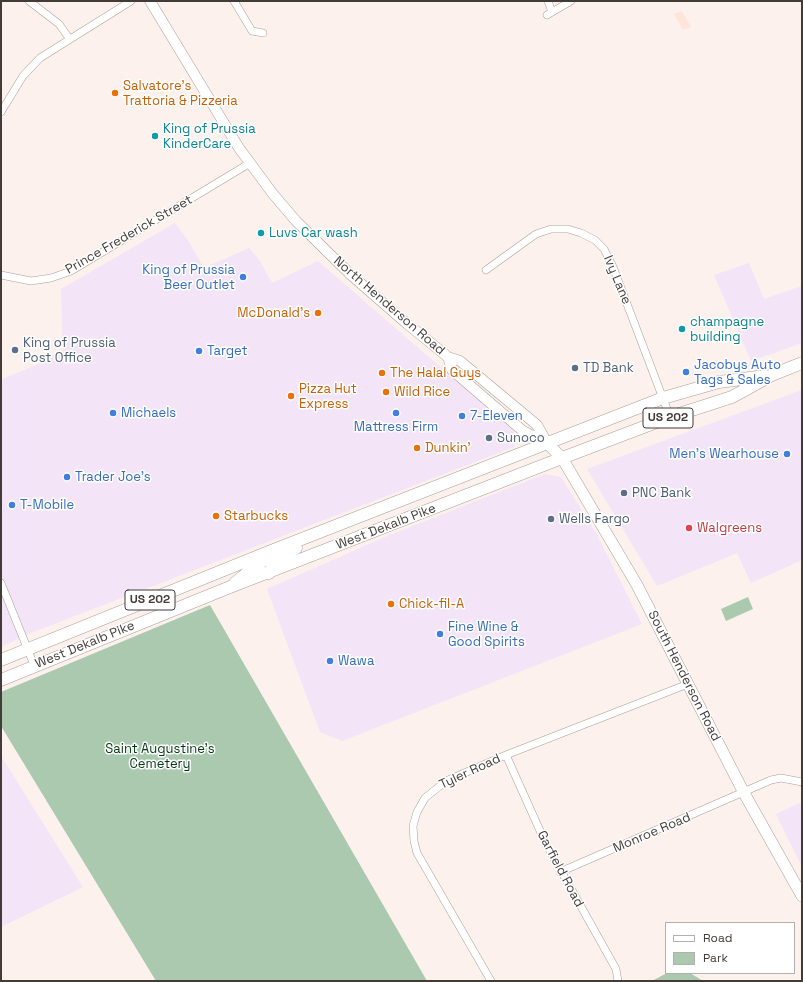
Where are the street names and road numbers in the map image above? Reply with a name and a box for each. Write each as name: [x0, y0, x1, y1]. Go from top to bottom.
street label: Prince Frederick Street: [63, 192, 195, 278]
street label: Ivy Lane: [600, 253, 634, 307]
street label: North Henderson Road: [330, 254, 448, 358]
road number: US 202: [643, 408, 693, 428]
street label: West Dekalb Pike: [334, 501, 438, 553]
road number: US 202: [125, 590, 175, 610]
street label: South Henderson Road: [644, 608, 724, 744]
street label: West Dekalb Pike: [33, 618, 137, 672]
street label: Tyler Road: [437, 751, 503, 793]
street label: Monroe Road: [611, 810, 693, 856]
street label: Garfield Road: [533, 828, 587, 910]

